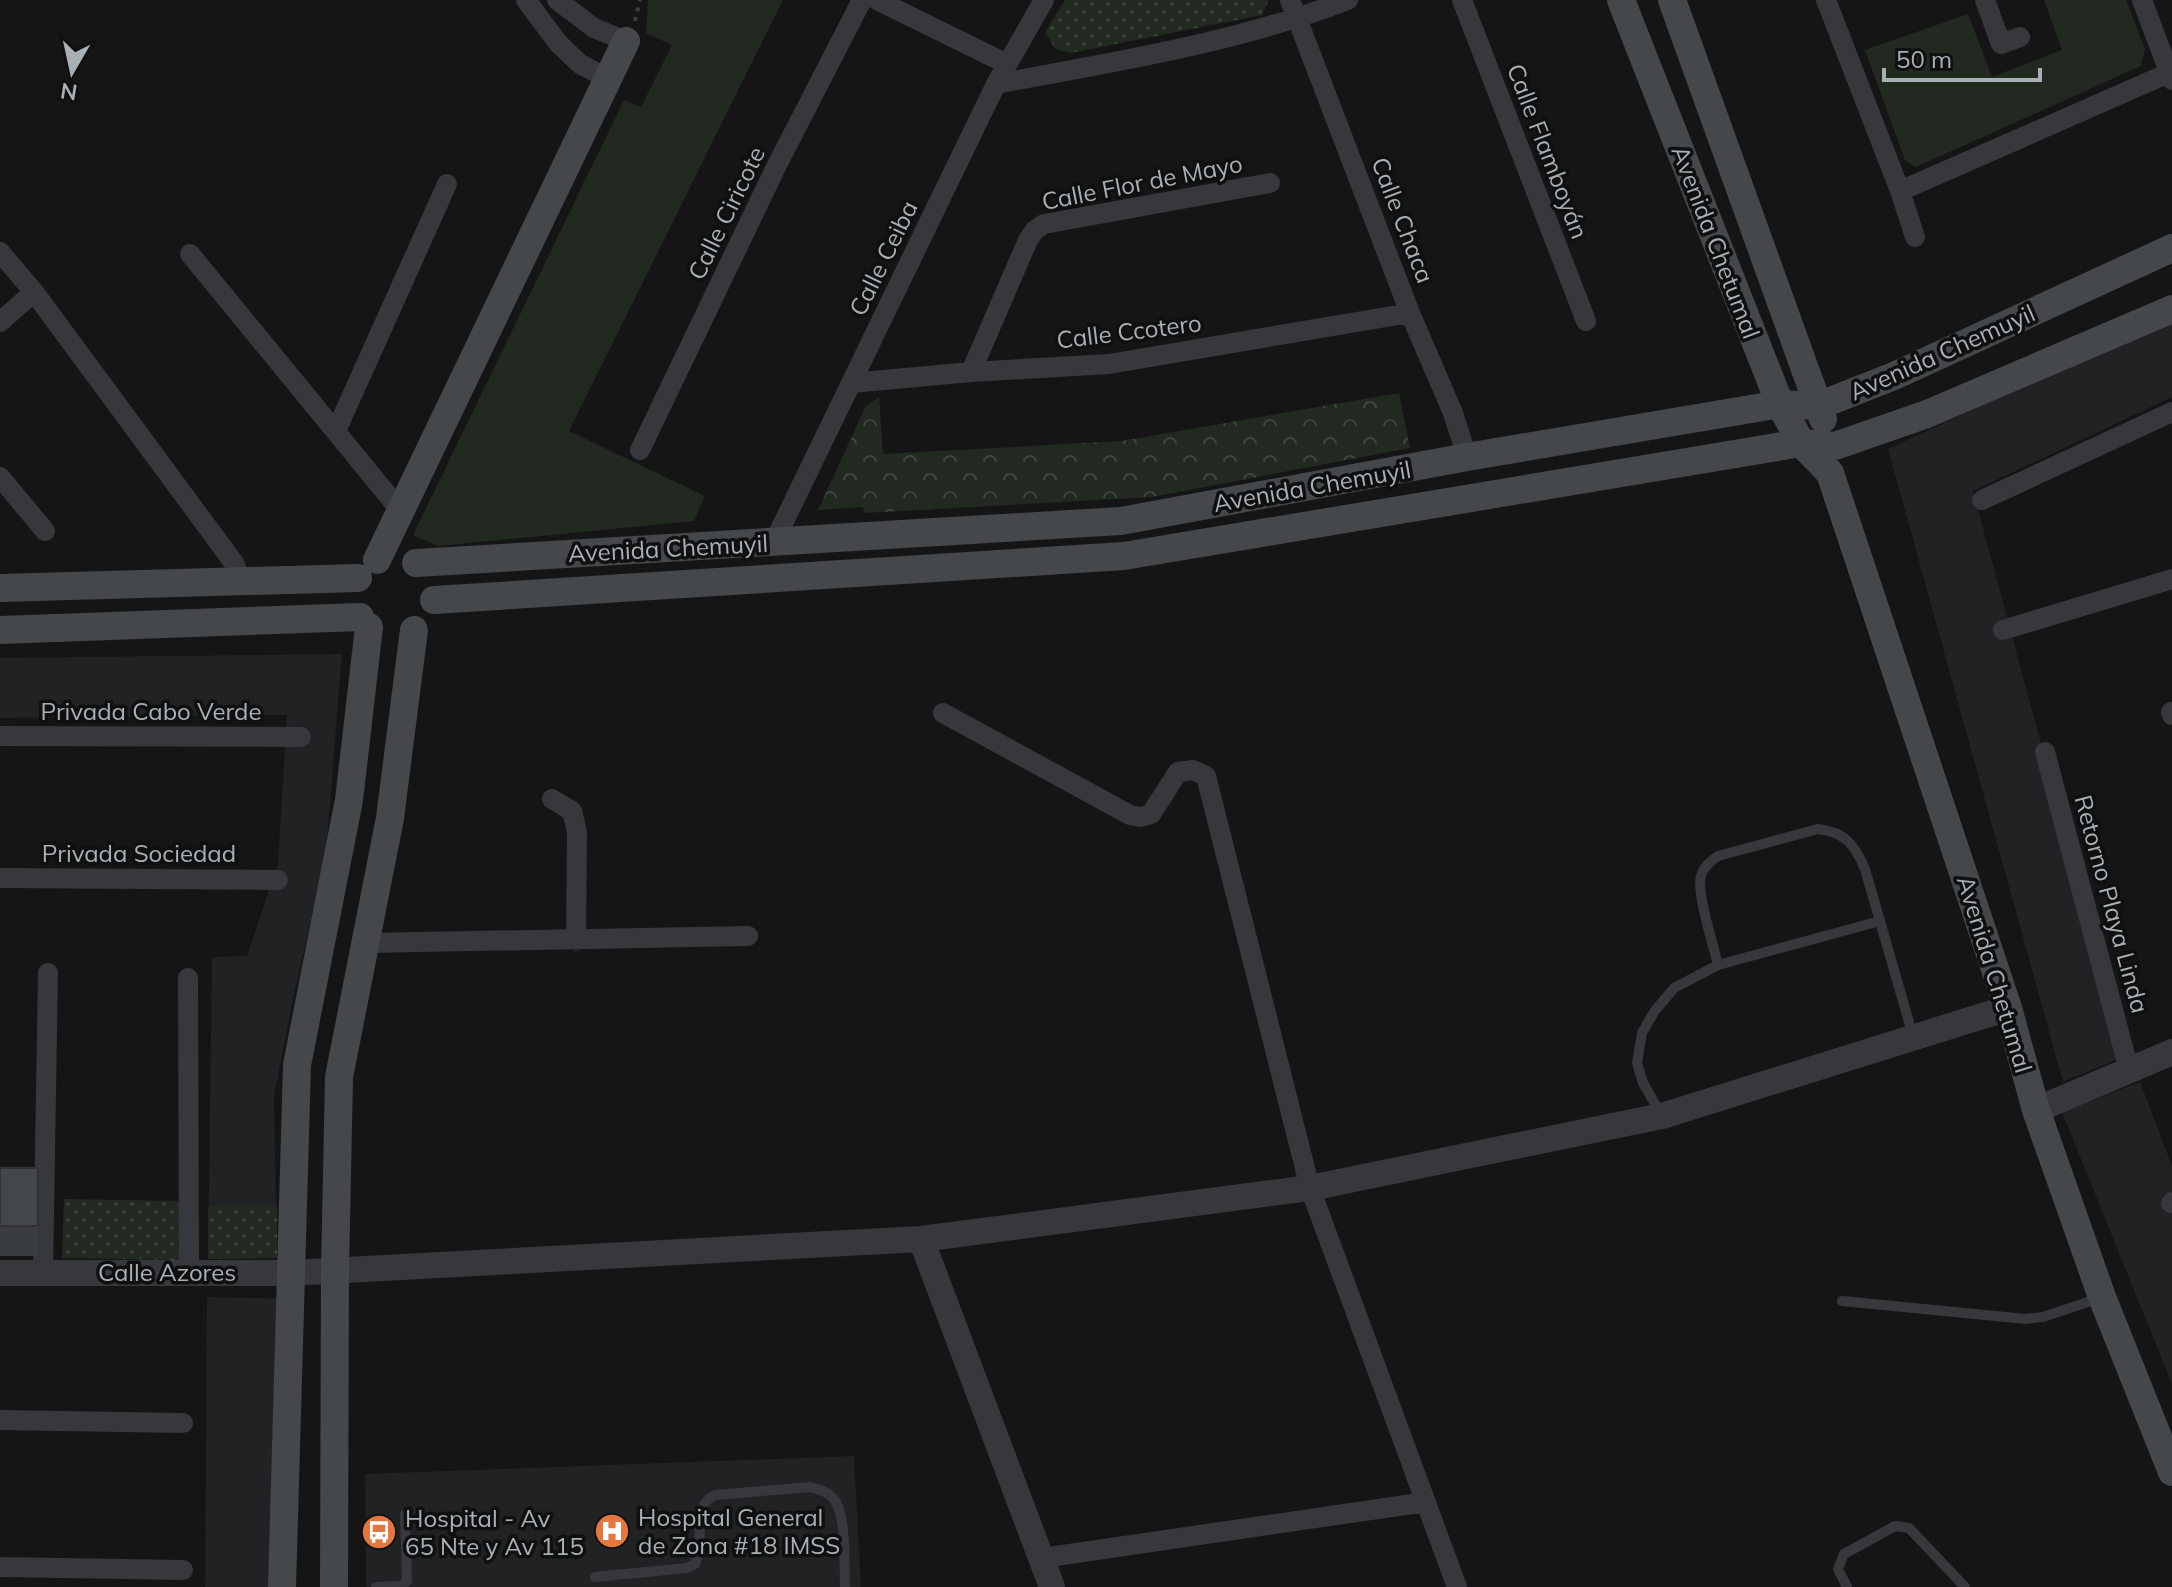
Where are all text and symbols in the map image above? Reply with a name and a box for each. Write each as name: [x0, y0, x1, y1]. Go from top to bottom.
north arrow: [32, 32, 112, 112]
scale bar: [1884, 32, 2040, 82]
text: 50 m: [1896, 44, 1952, 74]
street label: Calle Flamboyán: [1501, 59, 1595, 243]
text: N: [58, 77, 79, 107]
street label: Avenida Chetumal: [1665, 141, 1767, 343]
street label: Calle Ciricote: [681, 142, 771, 284]
street label: Calle Flor de Mayo: [1039, 148, 1245, 216]
street label: Calle Chaca: [1365, 153, 1441, 287]
street label: Calle Ceiba: [842, 196, 924, 320]
street label: Avenida Chemuyil: [1845, 298, 2039, 406]
street label: Calle Ccotero: [1055, 307, 1203, 355]
street label: Avenida Chemuyil: [1211, 454, 1413, 518]
street label: Avenida Chemuyil: [567, 528, 769, 568]
street label: Privada Cabo Verde: [41, 696, 261, 726]
street label: Retorno Playa Linda: [2068, 792, 2156, 1016]
street label: Privada Sociedad: [42, 838, 236, 868]
street label: Avenida Chetumal: [1951, 872, 2039, 1076]
street label: Calle Azores: [98, 1257, 236, 1287]
place label: Hospital General de Zona #18 IMSS: [638, 1502, 840, 1560]
place label: Hospital - Av 65 Nte y Av 115: [405, 1503, 584, 1561]
hospital icon: Hospital General de Zona #18 IMSS: [593, 1512, 631, 1550]
bus stop icon: Hospital - Av 65 Nte y Av 115: [360, 1513, 398, 1551]

